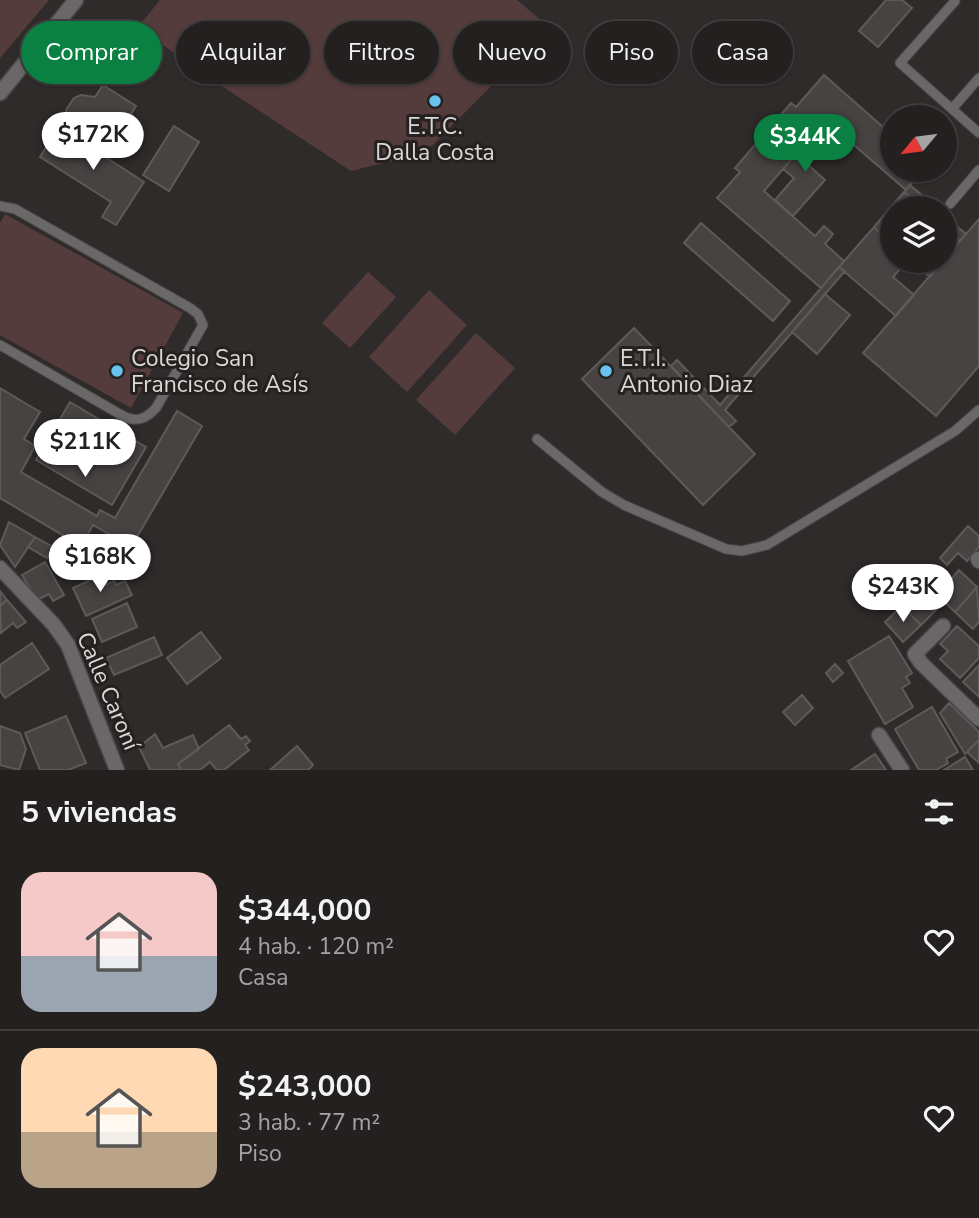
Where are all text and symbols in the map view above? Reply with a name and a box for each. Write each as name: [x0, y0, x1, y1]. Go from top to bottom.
chip: Comprar: [21, 21, 162, 84]
chip: Alquilar: [176, 21, 310, 84]
chip: Filtros: [324, 21, 439, 84]
chip: Nuevo: [453, 21, 571, 84]
chip: Piso: [585, 21, 678, 84]
chip: Casa: [692, 21, 793, 84]
marker: E.T.C. Dalla Costa: [427, 93, 443, 109]
north arrow: [880, 105, 957, 182]
map controls: [880, 105, 957, 273]
place label: E.T.C. Dalla Costa: [375, 111, 495, 168]
pin: $172K: [44, 113, 142, 172]
pin: $344K: [756, 114, 854, 174]
text: $172K: [58, 119, 128, 150]
text: $344K: [770, 121, 840, 152]
button: layers: [880, 196, 957, 273]
place label: Colegio San Francisco de Asís: [131, 343, 309, 400]
place label: E.T.I. Antonio Diaz: [620, 343, 753, 400]
marker: Colegio San Francisco de Asís: [109, 363, 125, 379]
marker: E.T.I. Antonio Diaz: [598, 363, 614, 379]
pin: $211K: [36, 420, 134, 479]
text: $211K: [50, 426, 120, 457]
pin: $168K: [51, 534, 149, 594]
text: $168K: [65, 541, 135, 572]
pin: $243K: [854, 564, 952, 624]
text: $243K: [868, 571, 938, 602]
street label: Calle Caroní: [69, 627, 147, 756]
text: 5 viviendas: [21, 792, 177, 833]
icon: filters: [920, 793, 958, 831]
text: $344,000: [238, 890, 371, 931]
icon: home: [77, 900, 161, 984]
icon: heart: [920, 923, 958, 961]
text: 4 hab. · 120 m²: [238, 931, 394, 962]
text: Casa: [238, 962, 289, 993]
text: $243,000: [238, 1066, 371, 1107]
icon: home: [77, 1076, 161, 1160]
icon: heart: [920, 1099, 958, 1137]
text: 3 hab. · 77 m²: [238, 1107, 380, 1138]
text: Piso: [238, 1138, 282, 1169]

